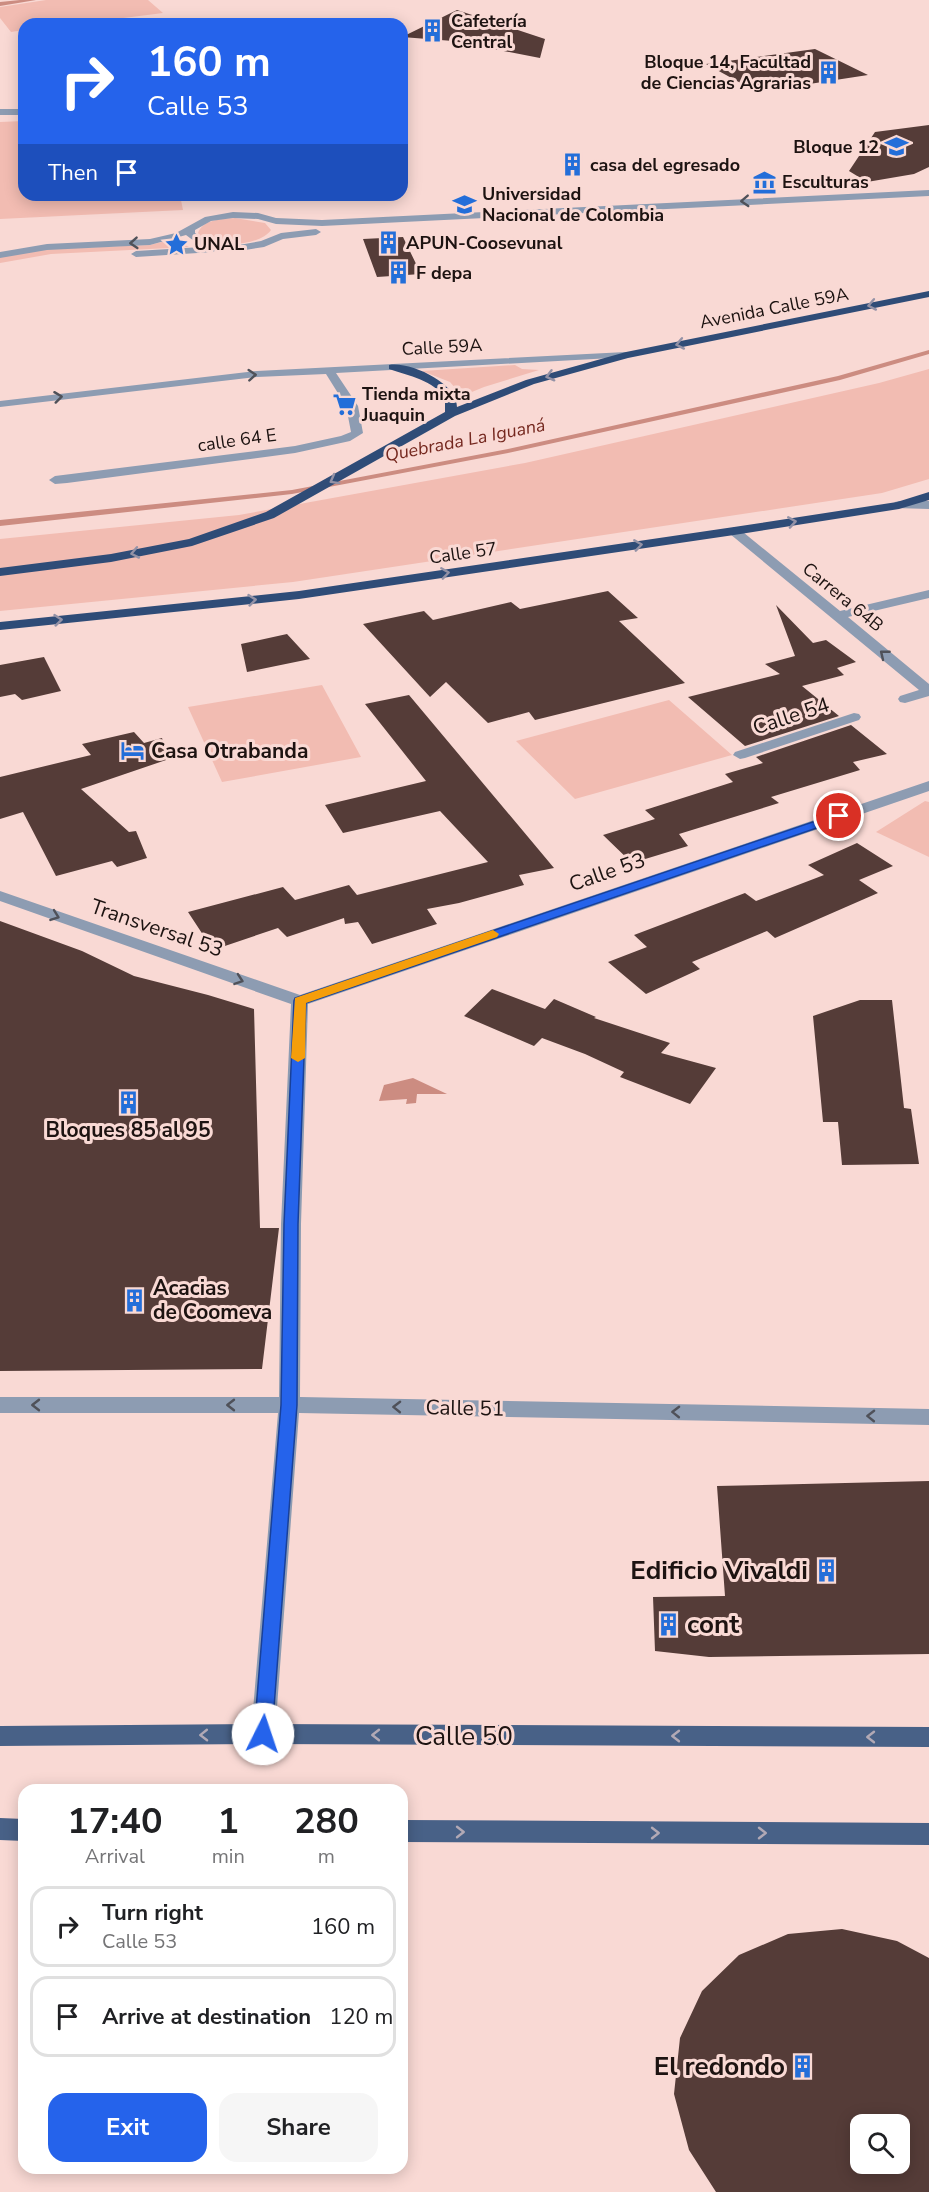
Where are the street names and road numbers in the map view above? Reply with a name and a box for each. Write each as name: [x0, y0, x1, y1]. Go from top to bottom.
street label: Avenida Calle 59A: [697, 282, 851, 334]
street label: Calle 59A: [401, 333, 483, 361]
street label: calle 64 E: [196, 423, 278, 457]
street label: Calle 57: [428, 536, 498, 570]
street label: Carrera 64B: [797, 557, 889, 637]
street label: Calle 54: [749, 690, 833, 742]
street label: Calle 53: [565, 846, 649, 898]
street label: Transversal 53: [87, 892, 227, 964]
street label: Calle 51: [425, 1393, 505, 1423]
street label: Calle 50: [415, 1719, 513, 1754]

